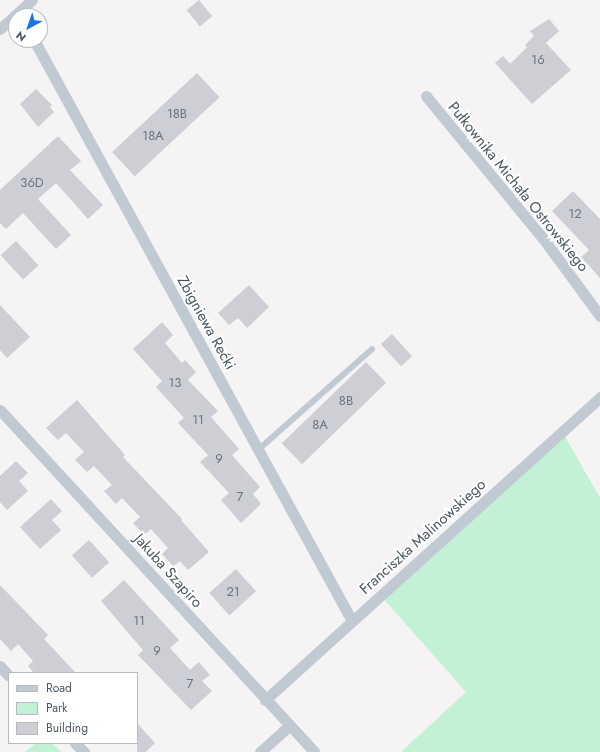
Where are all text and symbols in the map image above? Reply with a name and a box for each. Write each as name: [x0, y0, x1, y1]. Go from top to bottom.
north arrow: [8, 8, 48, 48]
text: N: [12, 27, 29, 45]
house number: 16: [531, 52, 545, 68]
street label: Pułkownika Michała Ostrowskiego: [444, 99, 592, 275]
house number: 18B: [167, 106, 187, 122]
house number: 18A: [142, 128, 164, 144]
house number: 36D: [20, 175, 44, 191]
house number: 12: [568, 206, 582, 222]
street label: Zbigniewa Rećki: [173, 273, 239, 373]
house number: 13: [169, 375, 181, 391]
house number: 8B: [339, 393, 353, 409]
house number: 11: [192, 412, 204, 428]
house number: 8A: [312, 417, 328, 433]
house number: 9: [215, 451, 223, 467]
street label: Franciszka Malinowskiego: [356, 476, 490, 598]
house number: 7: [237, 489, 243, 505]
street label: Jakuba Szapiro: [130, 530, 206, 612]
house number: 21: [226, 584, 240, 600]
house number: 11: [133, 613, 145, 629]
house number: 9: [153, 643, 161, 659]
legend: [8, 672, 138, 744]
house number: 7: [187, 676, 193, 692]
text: Road: [46, 679, 72, 697]
text: Park: [46, 699, 67, 717]
text: Building: [46, 719, 88, 737]

